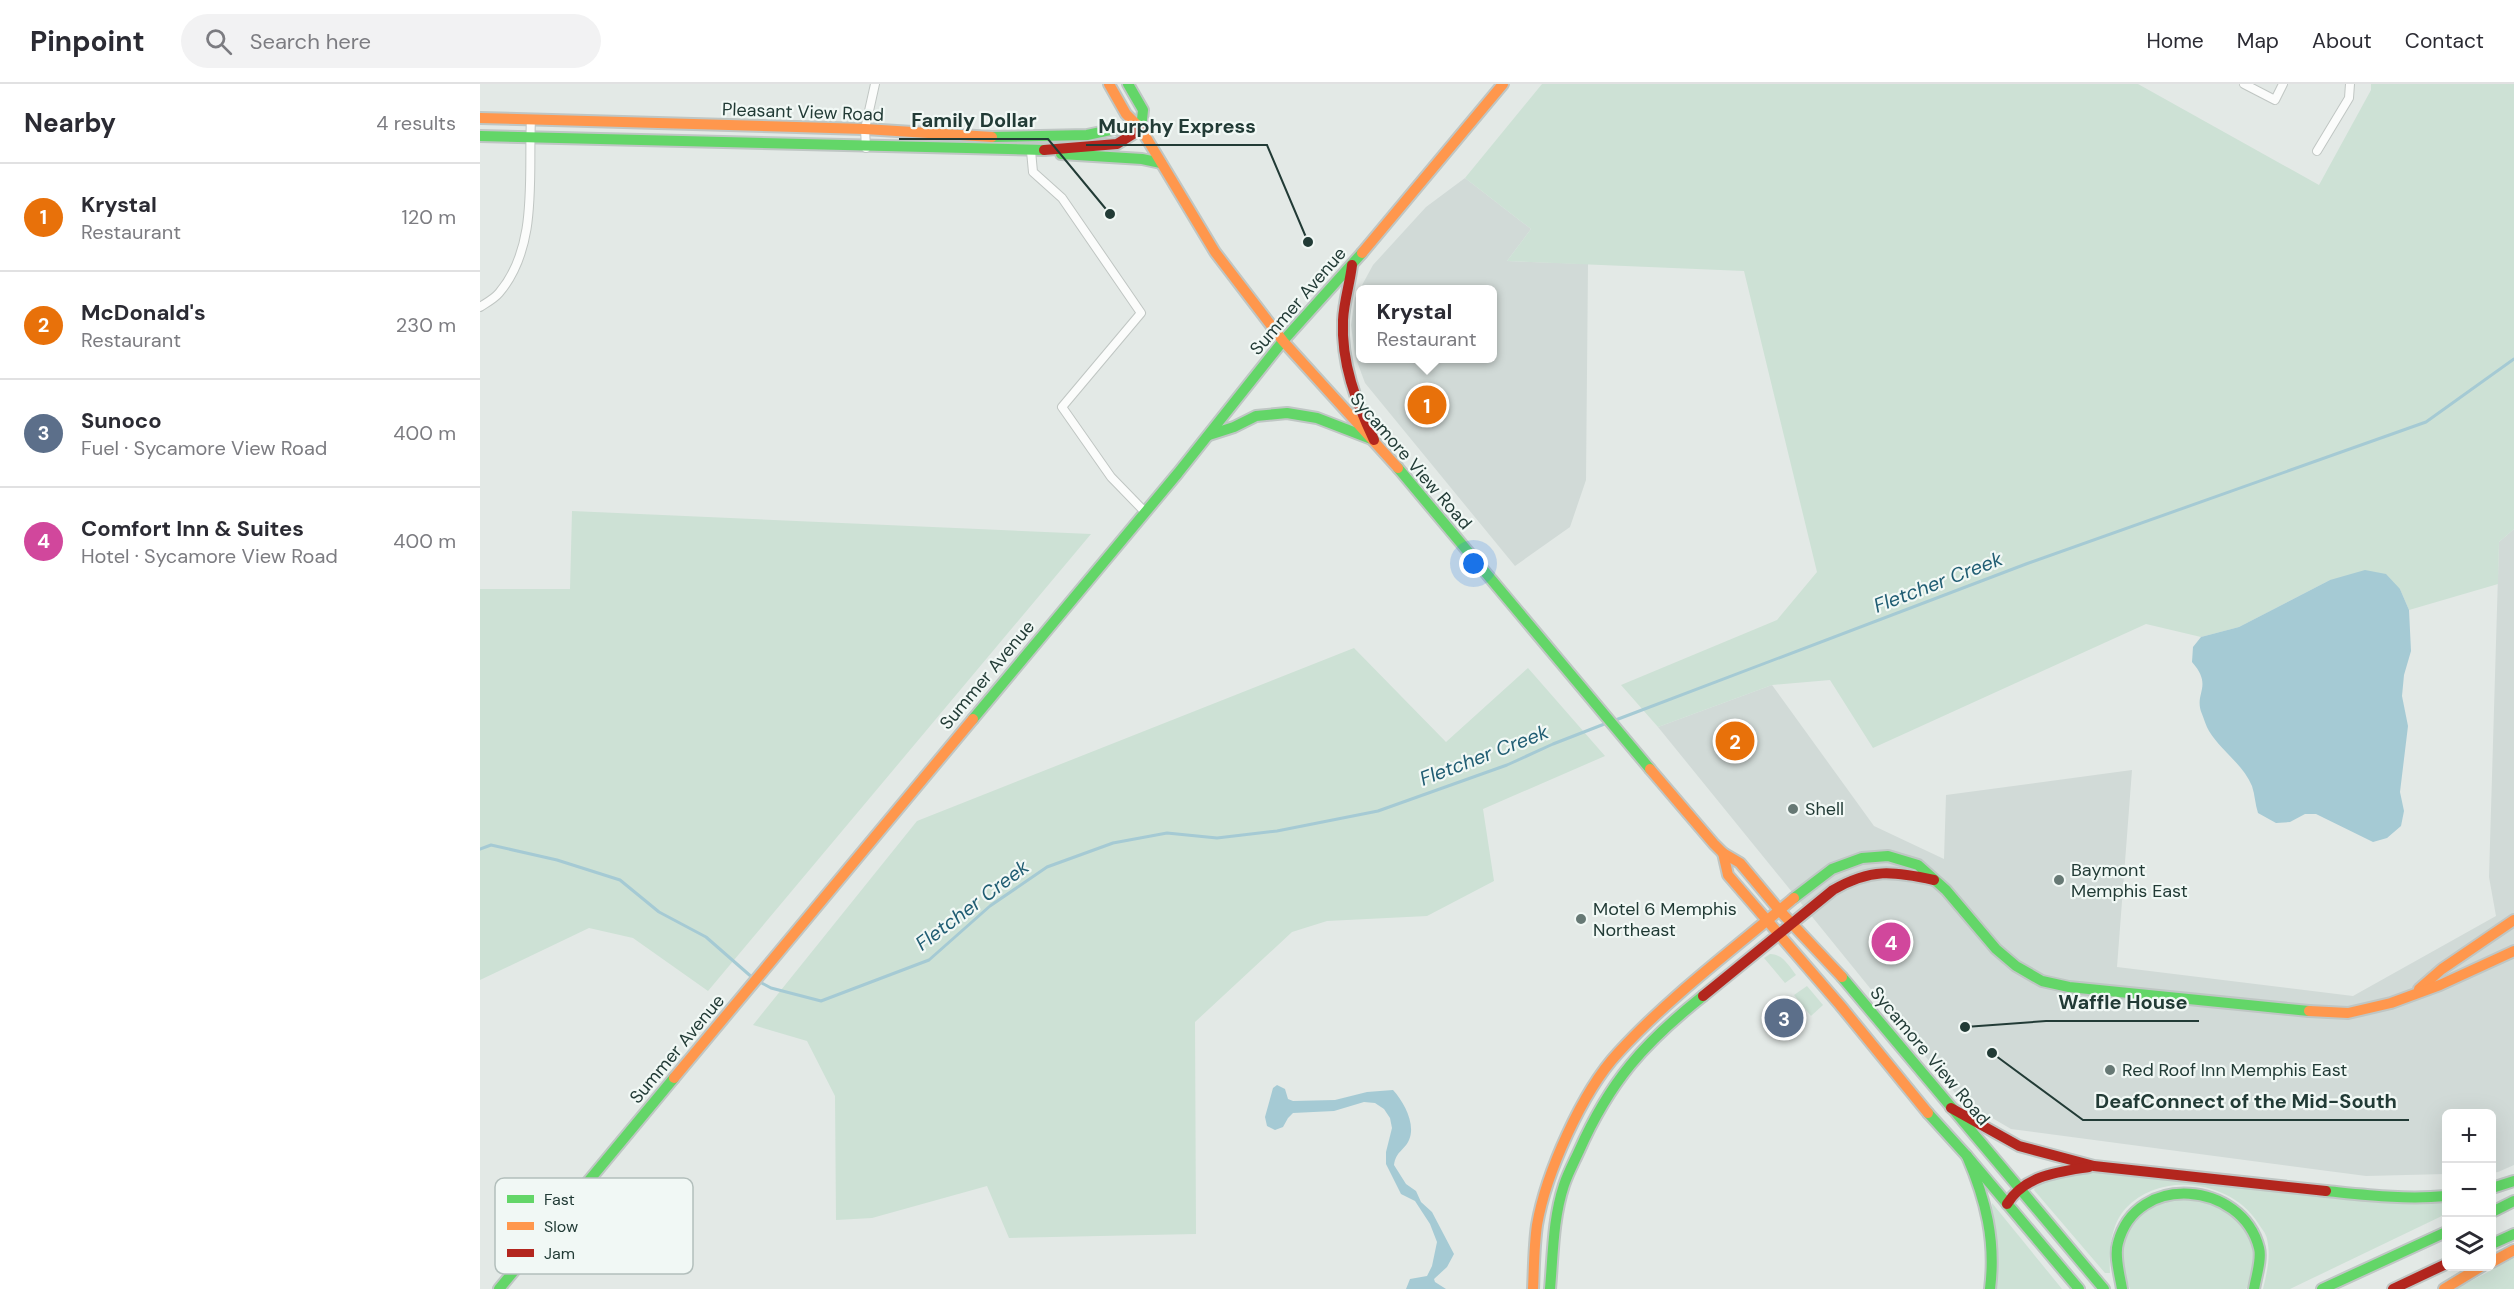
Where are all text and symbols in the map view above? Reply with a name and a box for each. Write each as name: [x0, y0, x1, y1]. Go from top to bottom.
search box: [181, 14, 601, 68]
text: Pinpoint: [30, 23, 145, 60]
icon: search: [202, 25, 235, 58]
text: Search here: [250, 27, 371, 56]
text: Home: [2146, 27, 2204, 55]
text: Map: [2237, 27, 2279, 55]
text: About: [2312, 27, 2372, 55]
text: Contact: [2405, 27, 2484, 55]
street label: Pleasant View Road: [722, 97, 884, 127]
callout: Family Dollar: [899, 101, 1048, 139]
text: Nearby: [24, 106, 116, 140]
text: Family Dollar: [911, 107, 1037, 133]
callout: Murphy Express: [1086, 107, 1267, 145]
text: 4 results: [376, 110, 456, 136]
text: Murphy Express: [1098, 113, 1256, 139]
text: Krystal: [81, 190, 157, 219]
text: 1: [40, 204, 47, 230]
text: 120 m: [402, 204, 456, 230]
text: Restaurant: [81, 219, 181, 245]
street label: Summer Avenue: [1244, 242, 1352, 360]
popup: [1356, 285, 1497, 363]
text: Krystal: [1376, 297, 1452, 326]
text: McDonald's: [81, 298, 206, 327]
text: 2: [38, 312, 49, 338]
text: 230 m: [396, 312, 456, 338]
text: Restaurant: [1376, 326, 1477, 352]
text: Restaurant: [81, 327, 181, 353]
pin: 1: [1408, 382, 1446, 428]
street label: Sycamore View Road: [1345, 387, 1477, 535]
text: Sunoco: [81, 406, 162, 435]
text: 3: [37, 420, 50, 446]
text: 400 m: [393, 420, 456, 446]
text: Fuel · Sycamore View Road: [81, 435, 327, 461]
text: Comfort Inn & Suites: [81, 514, 304, 543]
text: 4: [37, 528, 50, 554]
text: 400 m: [393, 528, 456, 554]
text: Hotel · Sycamore View Road: [81, 543, 338, 569]
water label: Fletcher Creek: [1870, 545, 2007, 618]
your location: [1459, 549, 1488, 578]
street label: Summer Avenue: [934, 615, 1040, 735]
water label: Fletcher Creek: [1416, 718, 1553, 791]
pin: 2: [1716, 718, 1754, 764]
place label: Shell: [1805, 797, 1844, 821]
marker: Shell: [1786, 802, 1800, 816]
water label: Fletcher Creek: [910, 853, 1035, 956]
place label: Baymont Memphis East: [2071, 858, 2188, 903]
marker: Baymont Memphis East: [2052, 873, 2066, 887]
place label: Motel 6 Memphis Northeast: [1593, 897, 1737, 942]
marker: Motel 6 Memphis Northeast: [1574, 912, 1588, 926]
pin: 4: [1872, 920, 1910, 964]
street label: Sycamore View Road: [1865, 981, 1995, 1131]
callout: Waffle House: [2046, 983, 2199, 1021]
street label: Summer Avenue: [624, 989, 730, 1109]
text: Waffle House: [2058, 989, 2188, 1015]
pin: 3: [1764, 996, 1804, 1040]
place label: Red Roof Inn Memphis East: [2122, 1058, 2347, 1082]
marker: Red Roof Inn Memphis East: [2103, 1063, 2117, 1077]
callout: DeafConnect of the Mid-South: [2083, 1082, 2409, 1120]
text: DeafConnect of the Mid-South: [2095, 1088, 2397, 1114]
map controls: [2442, 1109, 2496, 1271]
button: +: [2442, 1109, 2496, 1163]
button: −: [2442, 1163, 2496, 1217]
legend: [495, 1178, 693, 1274]
text: Fast: [544, 1189, 575, 1210]
text: Slow: [544, 1216, 578, 1237]
button: layers: [2442, 1217, 2496, 1271]
text: Jam: [544, 1243, 575, 1264]

